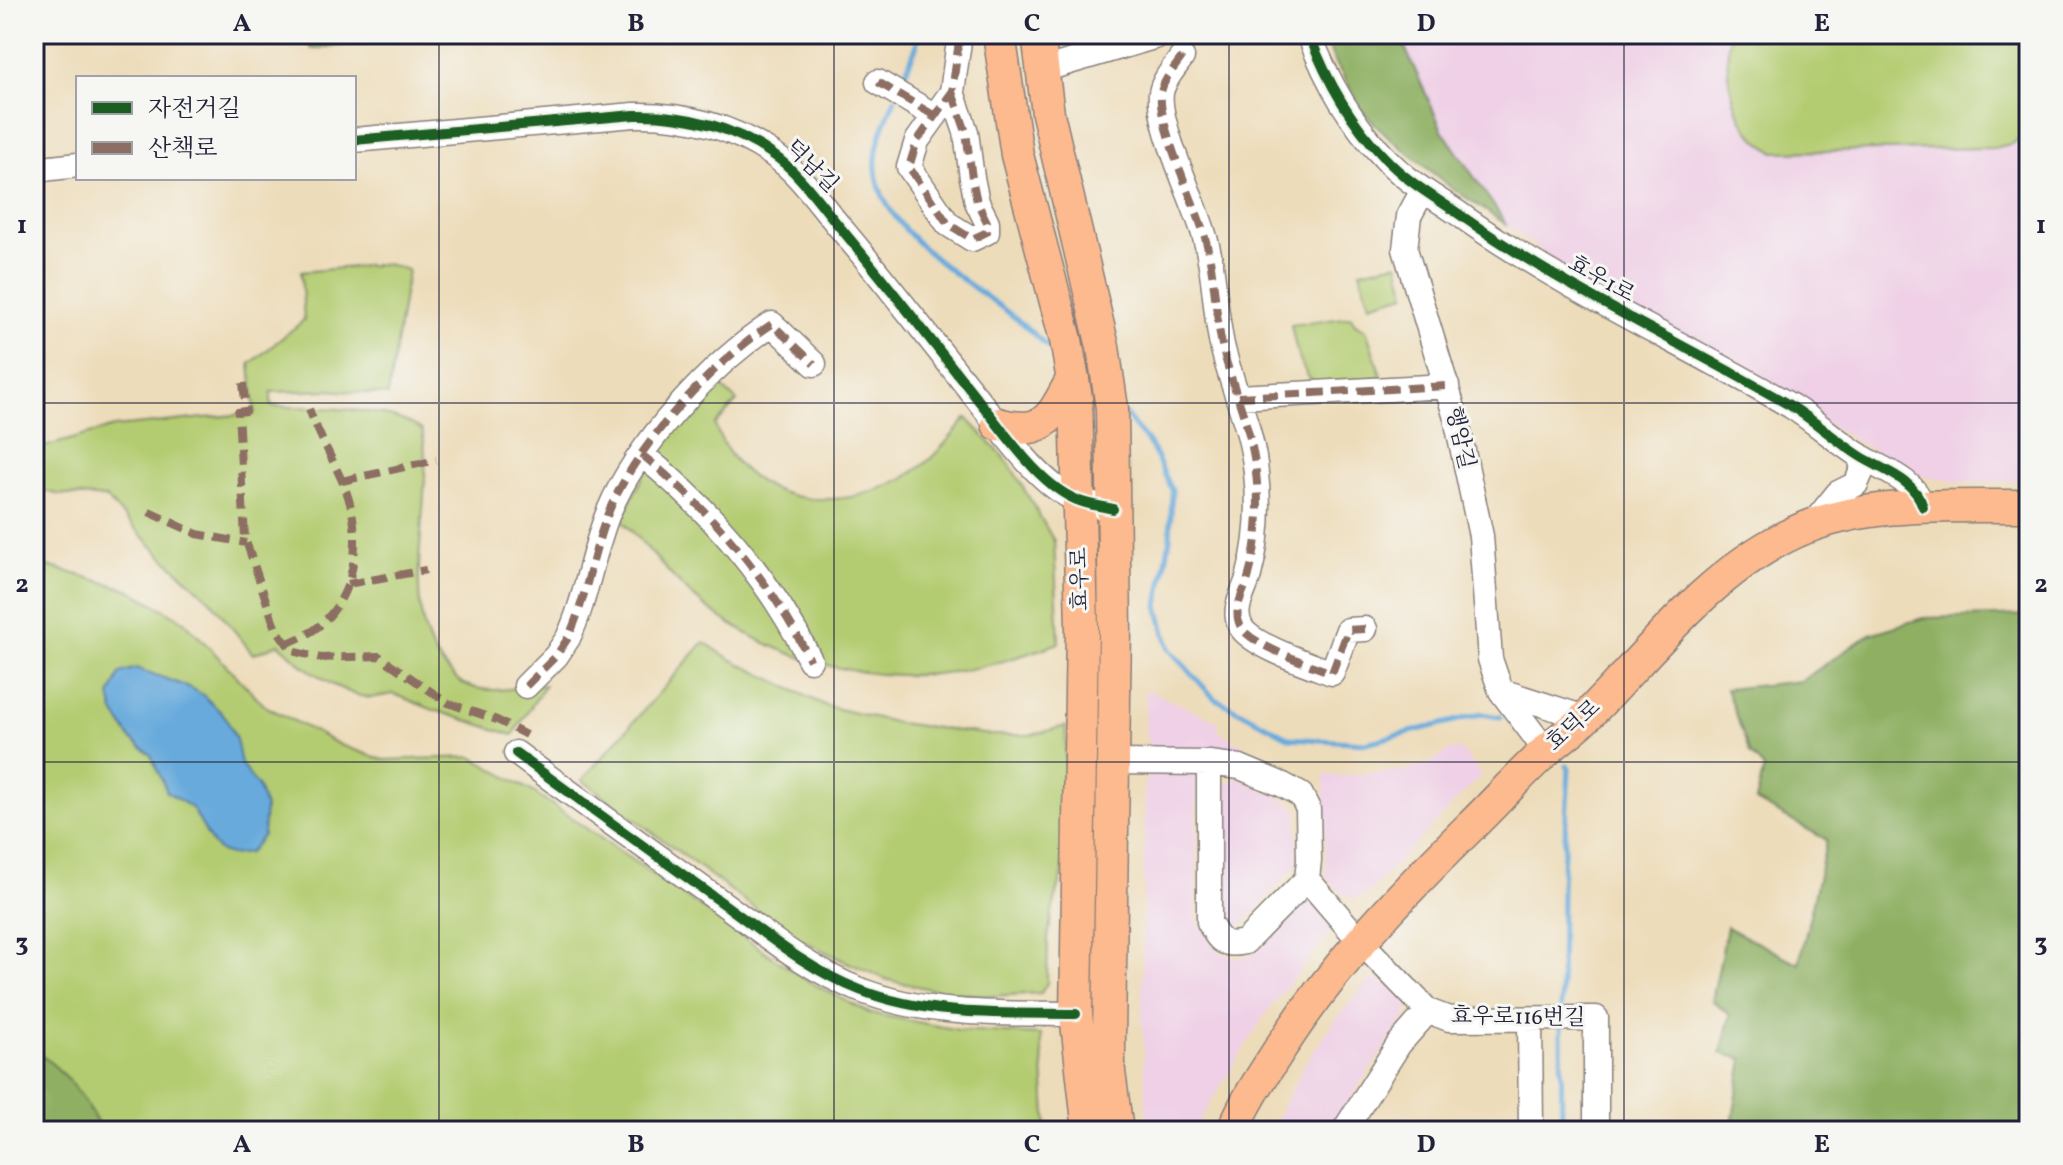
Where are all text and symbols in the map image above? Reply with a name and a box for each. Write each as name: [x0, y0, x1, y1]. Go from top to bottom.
text: A: [233, 6, 252, 42]
text: B: [627, 6, 645, 42]
text: C: [1024, 6, 1040, 42]
text: D: [1416, 6, 1436, 42]
text: E: [1814, 6, 1830, 42]
legend: [76, 76, 356, 180]
text: 자전거길: [148, 93, 241, 127]
text: 산책로: [148, 133, 218, 167]
street label: 덕남길: [777, 133, 845, 201]
text: 1: [17, 208, 27, 244]
text: 1: [2036, 208, 2046, 244]
street label: 효우1로: [1562, 249, 1640, 311]
street label: 행암길: [1437, 403, 1481, 473]
street label: 효우로: [1065, 547, 1097, 611]
text: 2: [15, 567, 29, 603]
text: 2: [2034, 567, 2048, 603]
street label: 효덕로: [1540, 693, 1608, 759]
text: 3: [15, 926, 29, 962]
text: 3: [2034, 926, 2048, 962]
street label: 효우로116번길: [1451, 1001, 1585, 1035]
text: A: [233, 1127, 252, 1163]
text: B: [627, 1127, 645, 1163]
text: C: [1024, 1127, 1040, 1163]
text: D: [1416, 1127, 1436, 1163]
text: E: [1814, 1127, 1830, 1163]

